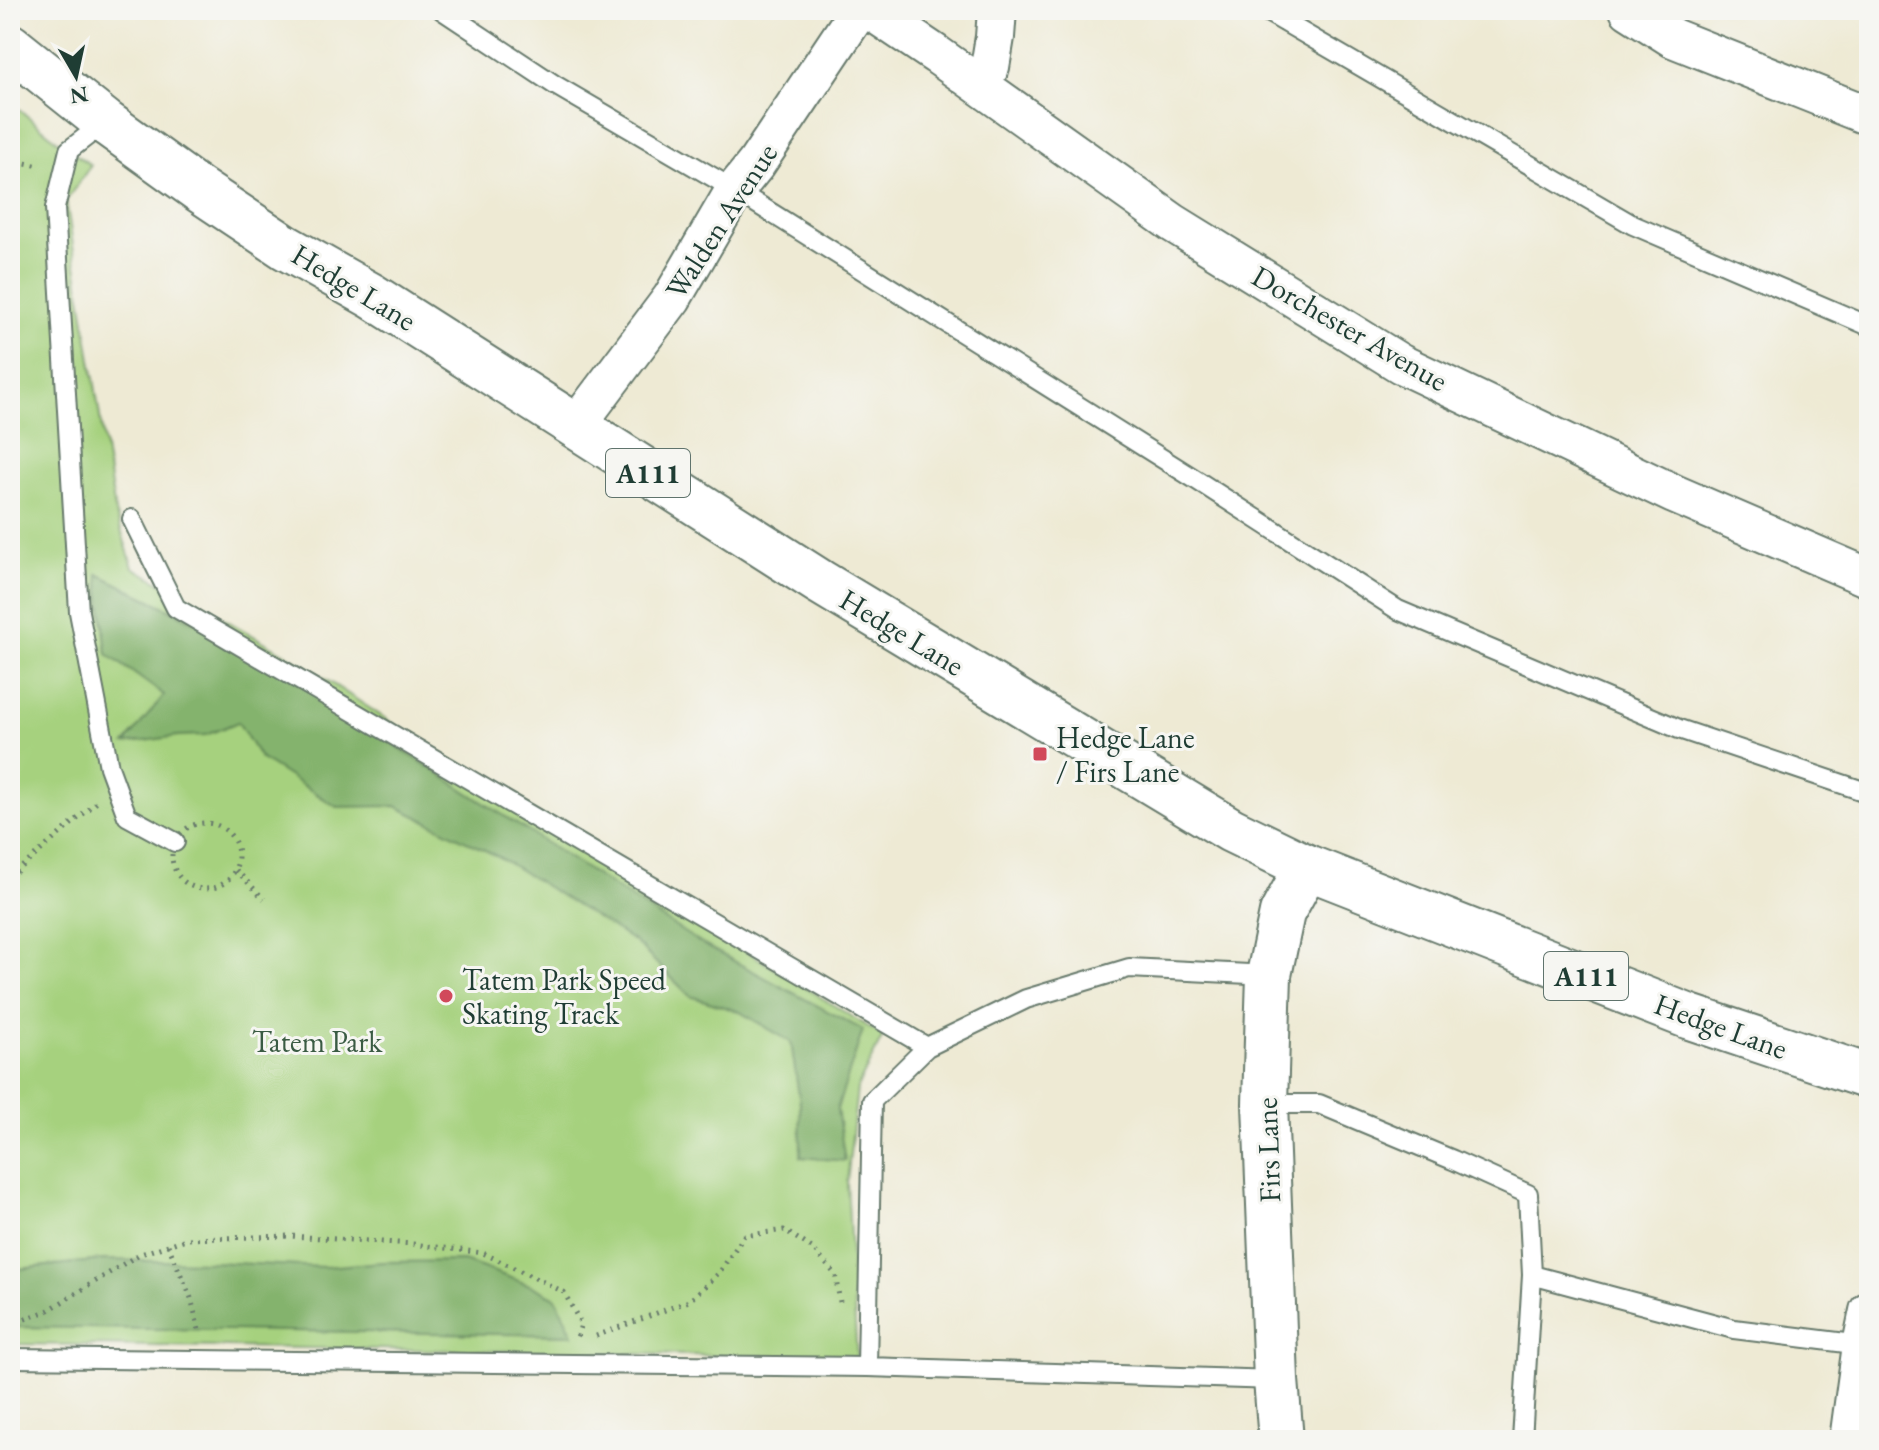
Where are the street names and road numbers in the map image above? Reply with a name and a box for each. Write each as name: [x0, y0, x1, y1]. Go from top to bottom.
street label: Walden Avenue: [656, 136, 786, 306]
street label: Hedge Lane: [285, 235, 423, 339]
street label: Dorchester Avenue: [1245, 256, 1455, 400]
road number: A111: [606, 449, 690, 497]
street label: Hedge Lane: [833, 580, 971, 684]
road number: A111: [1544, 952, 1628, 1000]
street label: Hedge Lane: [1649, 984, 1793, 1068]
street label: Firs Lane: [1247, 1097, 1289, 1203]

